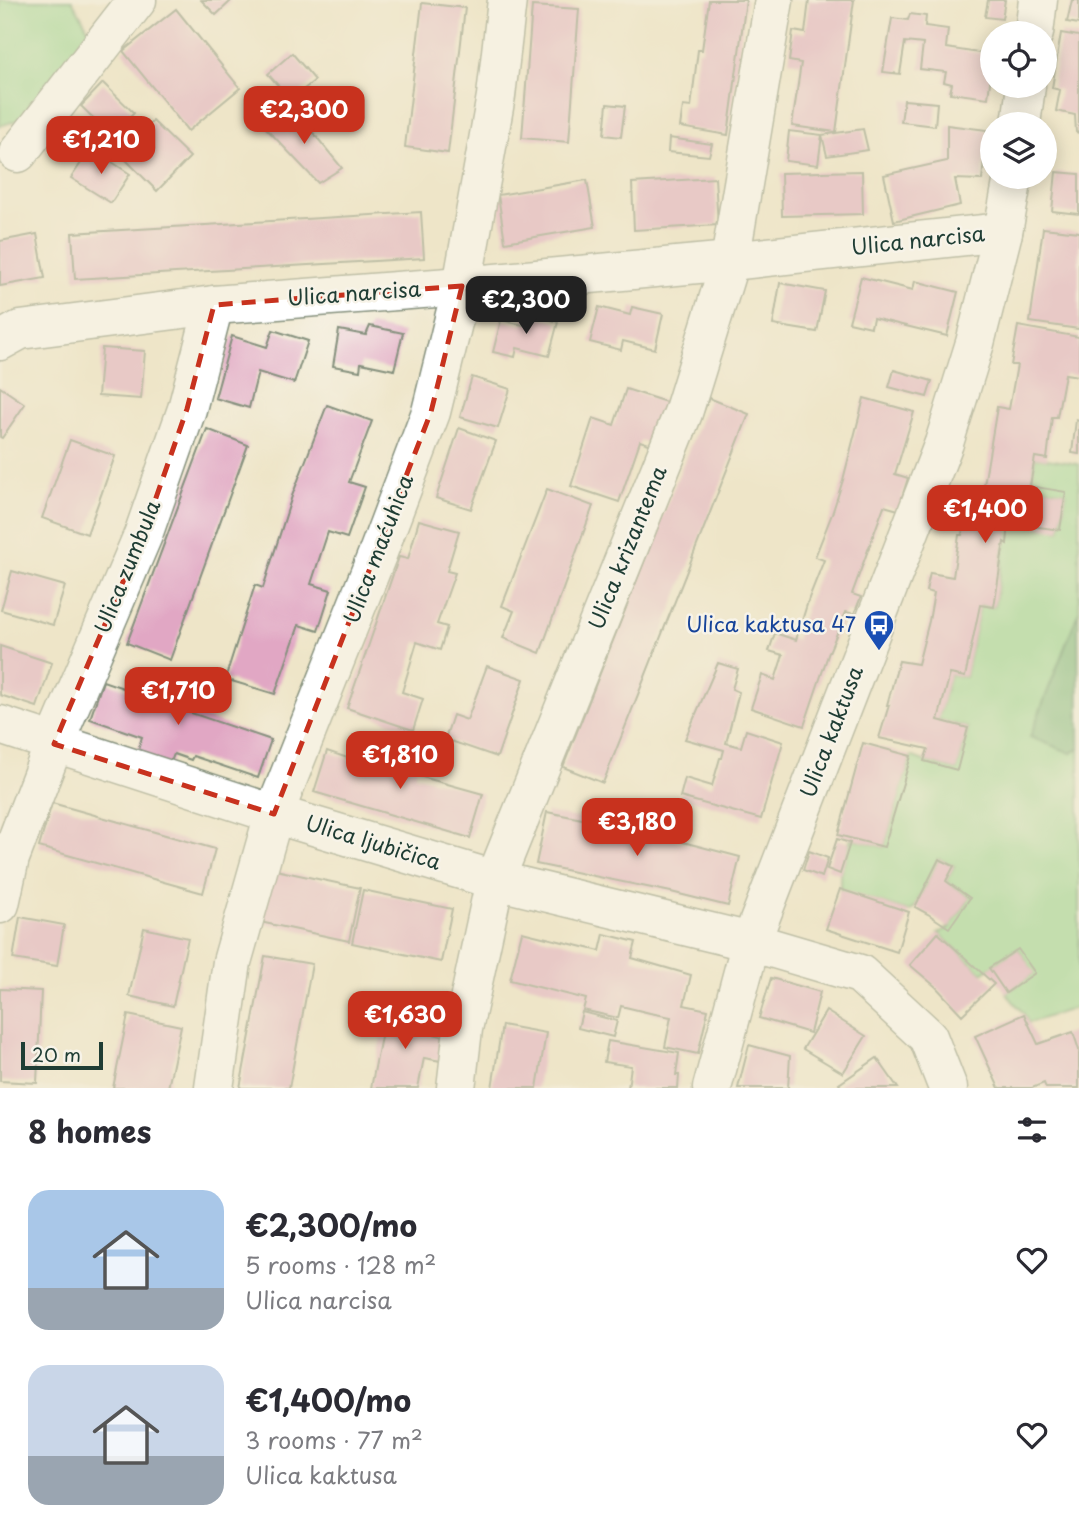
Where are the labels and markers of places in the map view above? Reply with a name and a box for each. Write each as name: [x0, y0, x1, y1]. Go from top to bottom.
pin: €2,300: [247, 86, 361, 146]
pin: €1,210: [44, 116, 158, 176]
pin: €2,300: [469, 276, 583, 336]
pin: €1,400: [928, 486, 1042, 545]
place label: Ulica kaktusa 47: [686, 607, 856, 639]
bus stop icon: Ulica kaktusa 47: [862, 608, 896, 652]
pin: €1,710: [121, 668, 235, 727]
pin: €1,810: [343, 732, 457, 791]
pin: €3,180: [580, 798, 694, 858]
pin: €1,630: [348, 992, 462, 1051]

